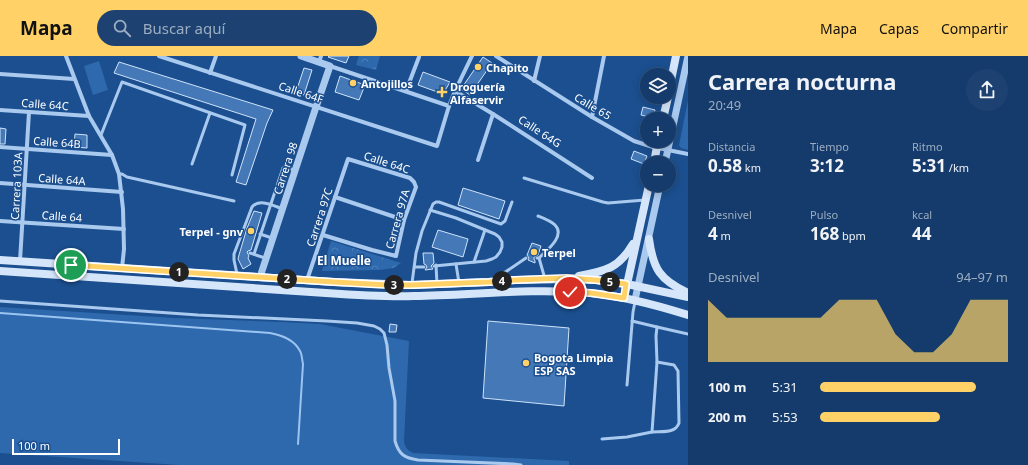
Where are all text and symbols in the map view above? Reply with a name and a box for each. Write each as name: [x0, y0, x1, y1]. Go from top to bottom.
search box: [97, 10, 377, 46]
text: Mapa: [20, 15, 73, 41]
icon: search: [111, 17, 133, 39]
text: Buscar aquí: [143, 18, 225, 38]
text: Mapa: [820, 19, 857, 38]
text: Capas: [879, 19, 919, 38]
text: Compartir: [941, 19, 1008, 38]
place label: Chapito: [486, 60, 529, 75]
marker: Chapito: [473, 62, 483, 72]
text: Carrera nocturna: [708, 66, 897, 96]
map controls: [640, 68, 676, 192]
button: layers: [640, 68, 676, 104]
button: share: [966, 69, 1008, 111]
place label: Antojillos: [361, 76, 413, 91]
street label: Calle 64F: [277, 78, 326, 106]
marker: Antojillos: [348, 78, 358, 88]
place label: Droguería Alfaservir: [450, 79, 505, 107]
marker: Droguería Alfaservir: [437, 87, 447, 97]
street label: Calle 65: [572, 89, 614, 123]
street label: Calle 64C: [21, 95, 69, 113]
text: 20:49: [708, 96, 741, 114]
street label: Calle 64G: [516, 112, 564, 150]
button: +: [640, 112, 676, 148]
street label: Calle 64B: [33, 133, 81, 151]
text: Distancia: [708, 139, 755, 154]
text: Tiempo: [810, 139, 849, 154]
text: Ritmo: [912, 139, 943, 154]
street label: Carrera 98: [270, 140, 300, 196]
street label: Calle 64C: [362, 148, 412, 176]
street label: Carrera 103A: [7, 151, 25, 220]
text: 0.58: [708, 154, 742, 177]
text: 3:12: [810, 154, 844, 177]
text: 5:31: [912, 154, 946, 177]
button: −: [640, 156, 676, 192]
text: km: [742, 160, 761, 175]
text: /km: [946, 160, 969, 175]
street label: Calle 64A: [38, 170, 87, 188]
street label: Carrera 97C: [302, 186, 336, 248]
street label: Carrera 97A: [381, 187, 413, 250]
street label: Calle 64: [41, 207, 83, 225]
text: Desnivel: [708, 207, 752, 222]
text: Pulso: [810, 207, 838, 222]
text: kcal: [912, 207, 932, 222]
text: 4: [708, 222, 718, 245]
text: 168: [810, 222, 839, 245]
text: 44: [912, 222, 931, 245]
place label: Terpel - gnv: [180, 224, 244, 239]
marker: Terpel - gnv: [246, 226, 256, 236]
text: m: [718, 228, 731, 243]
text: bpm: [839, 228, 866, 243]
place label: Terpel: [542, 245, 576, 260]
marker: Terpel: [529, 247, 539, 257]
pin: [54, 248, 88, 282]
district label: El Muelle: [317, 252, 371, 269]
icon: arrive: [60, 254, 82, 276]
pin: 1: [169, 262, 189, 282]
text: 1: [176, 264, 182, 279]
text: Desnivel: [708, 268, 760, 286]
text: 94–97 m: [956, 268, 1008, 286]
pin: 2: [277, 269, 297, 289]
text: 2: [284, 271, 290, 286]
pin: 4: [492, 271, 512, 291]
pin: 5: [600, 272, 620, 292]
text: 4: [499, 273, 505, 288]
text: 5: [607, 274, 613, 289]
pin: 3: [384, 275, 404, 295]
pin: [553, 275, 587, 309]
text: 3: [391, 277, 397, 292]
icon: check: [559, 281, 581, 303]
place label: Bogota Limpia ESP SAS: [534, 350, 613, 378]
marker: Bogota Limpia ESP SAS: [521, 358, 531, 368]
text: 100 m: [708, 378, 746, 396]
text: 5:31: [772, 378, 798, 396]
text: 200 m: [708, 408, 746, 426]
text: 5:53: [772, 408, 798, 426]
scale bar: [12, 437, 120, 456]
text: 100 m: [18, 438, 50, 453]

